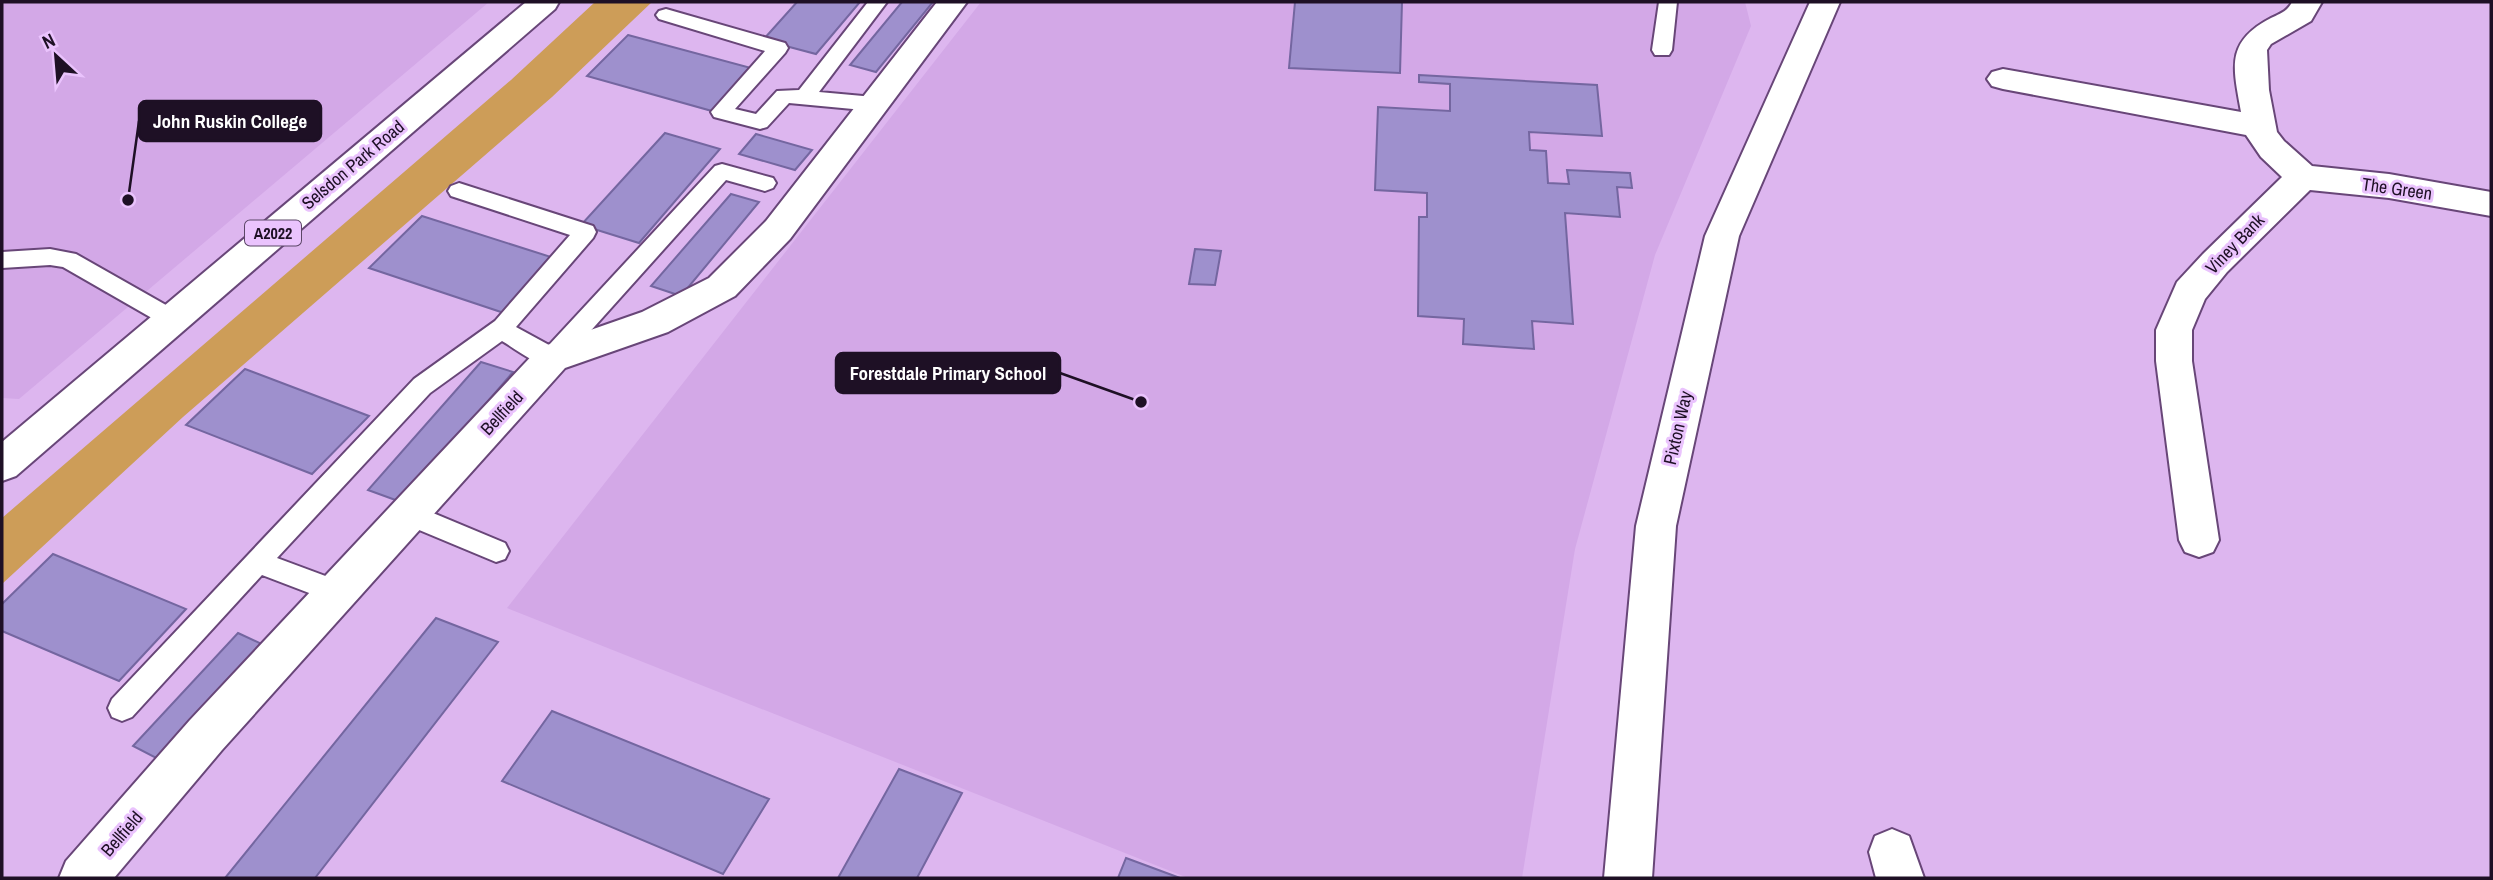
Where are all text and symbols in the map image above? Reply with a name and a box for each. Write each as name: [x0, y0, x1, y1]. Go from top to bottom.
north arrow: [21, 21, 91, 91]
text: N: [38, 27, 59, 55]
callout: John Ruskin College: [139, 101, 321, 141]
text: John Ruskin College: [153, 108, 307, 134]
street label: Selsdon Park Road: [296, 114, 409, 215]
street label: The Green: [2360, 171, 2434, 206]
street label: Viney Bank: [2200, 207, 2270, 279]
road number: A2022: [245, 220, 301, 246]
callout: Forestdale Primary School: [836, 353, 1060, 393]
text: Forestdale Primary School: [850, 360, 1046, 386]
street label: Bellfield: [475, 385, 529, 440]
street label: Pixton Way: [1657, 388, 1698, 467]
street label: Bellfield: [95, 806, 148, 862]

